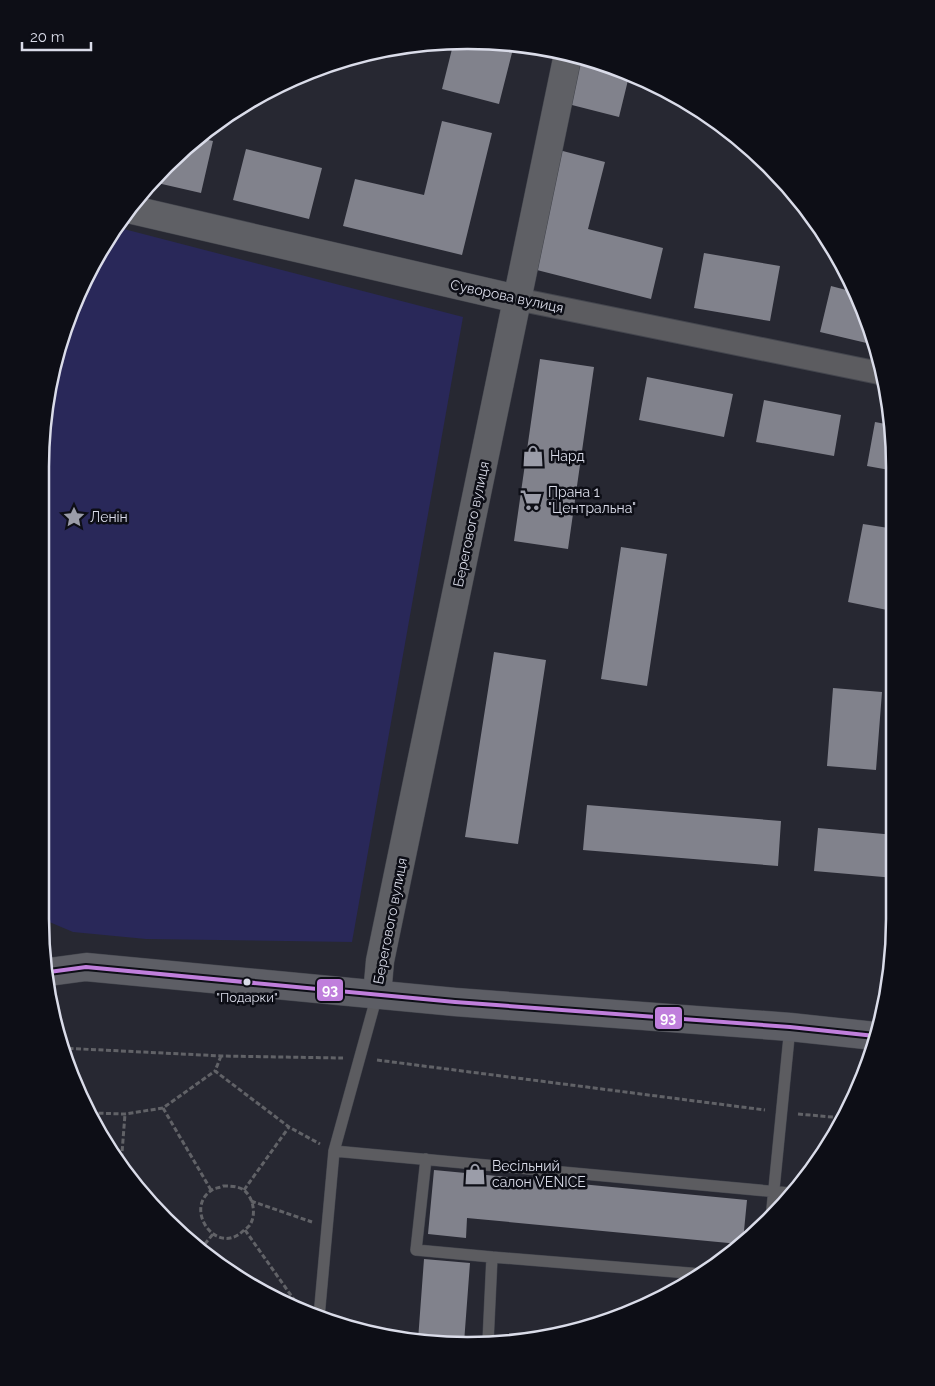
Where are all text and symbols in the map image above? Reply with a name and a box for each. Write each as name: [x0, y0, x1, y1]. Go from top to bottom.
scale bar: [22, 20, 91, 52]
text: 20 m: [30, 28, 65, 46]
street label: Суворова вулиця: [449, 276, 565, 316]
shop icon: Нард: [520, 443, 546, 469]
place label: Нард: [550, 448, 585, 464]
street label: Берегового вулиця: [450, 460, 492, 588]
place label: Прана 1 "Центральна": [548, 484, 636, 516]
supermarket icon: Прана 1 "Центральна": [518, 487, 544, 513]
place icon: Ленін: [61, 504, 87, 530]
place label: Ленін: [90, 509, 128, 525]
street label: Берегового вулиця: [370, 856, 410, 986]
marker: "Подарки": [242, 977, 252, 987]
line badge: 93: [316, 978, 344, 1002]
text: 93: [322, 982, 338, 998]
place label: "Подарки": [216, 990, 278, 1005]
line badge: 93: [654, 1006, 683, 1030]
text: 93: [660, 1010, 676, 1026]
place label: Весільний салон VENICE: [492, 1158, 586, 1190]
shop icon: Весільний салон VENICE: [462, 1161, 488, 1187]

